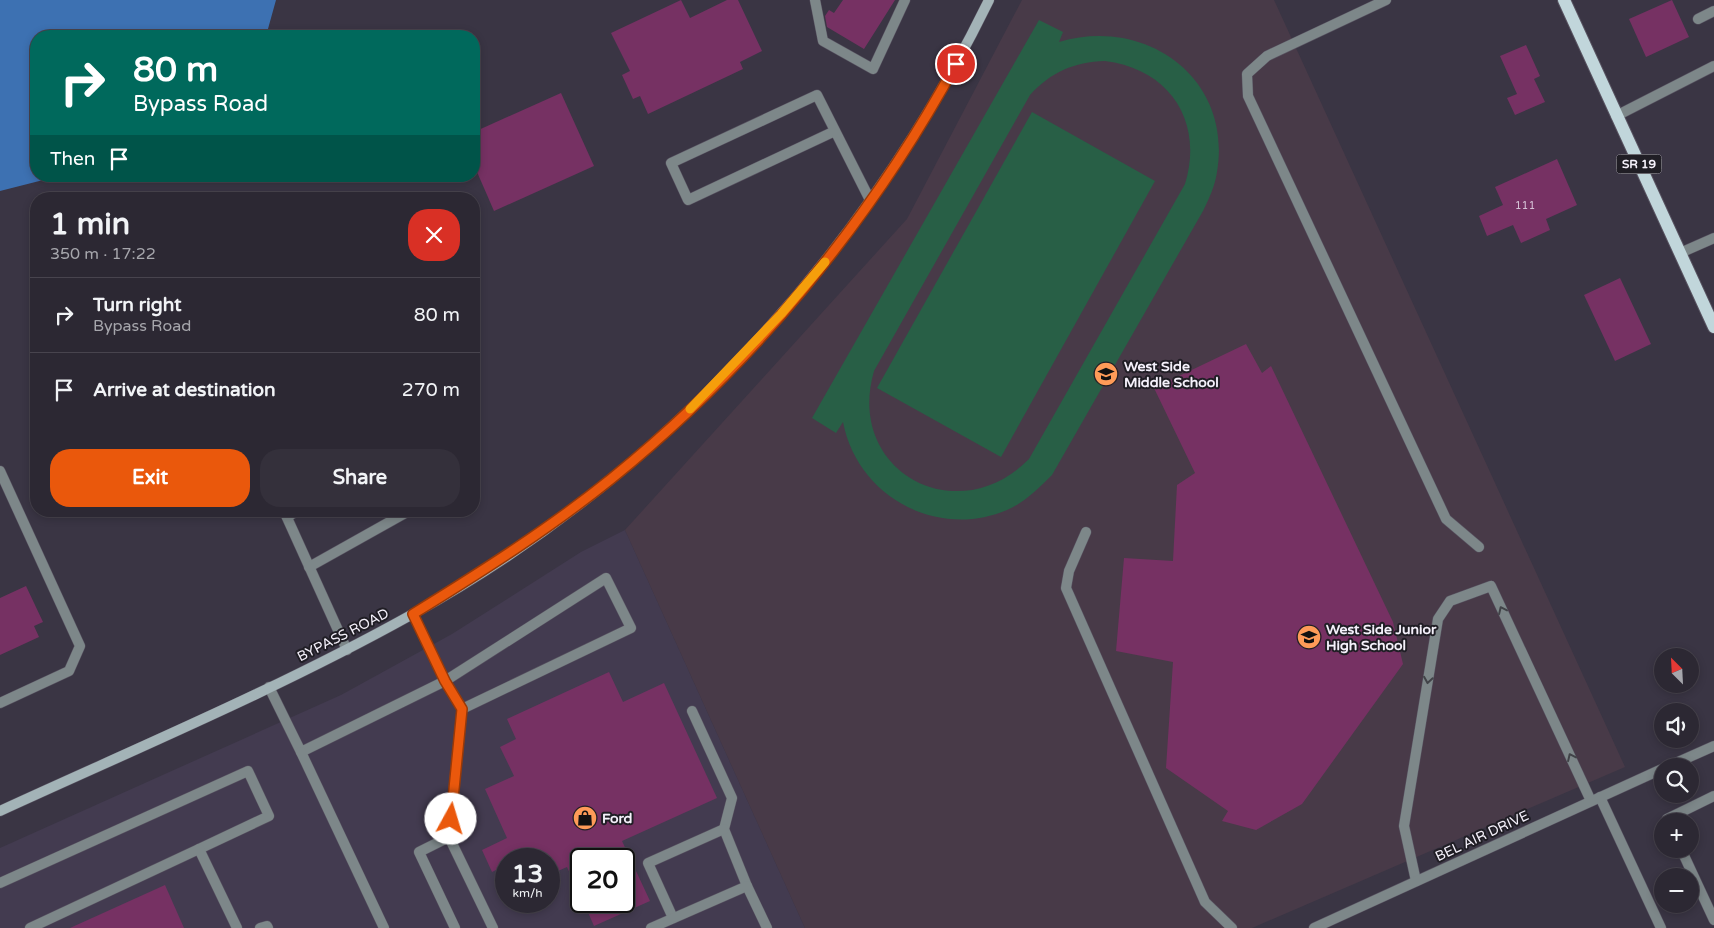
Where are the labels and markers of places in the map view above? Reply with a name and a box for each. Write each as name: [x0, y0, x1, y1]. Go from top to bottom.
pin: [935, 43, 977, 85]
place label: West Side Middle School: [1124, 358, 1219, 391]
school or university icon: West Side Middle School: [1093, 361, 1119, 387]
place label: West Side Junior High School: [1326, 621, 1437, 654]
school or university icon: West Side Junior High School: [1296, 624, 1322, 650]
shop icon: Ford: [572, 805, 598, 831]
place label: Ford: [602, 810, 633, 827]

